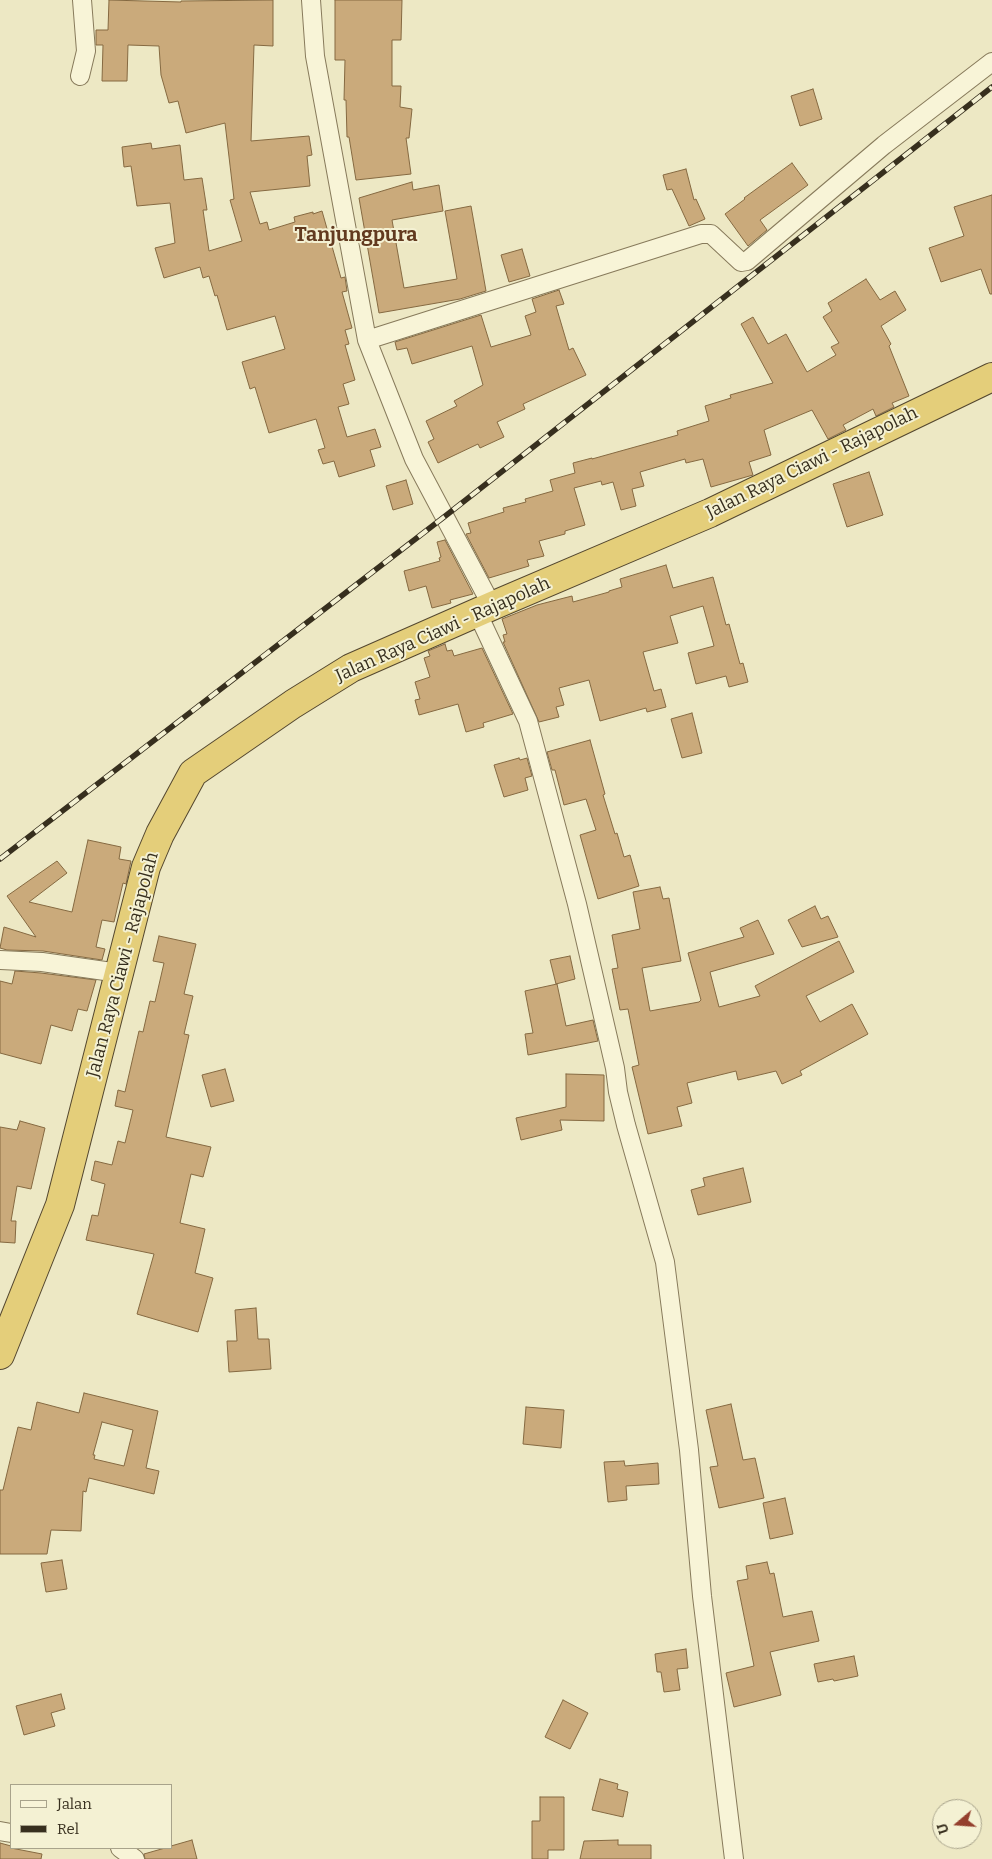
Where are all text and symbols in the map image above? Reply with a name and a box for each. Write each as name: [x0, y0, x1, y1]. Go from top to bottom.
district label: Tanjungpura: [294, 223, 418, 247]
street label: Jalan Raya Ciawi - Rajapolah: [703, 402, 921, 524]
street label: Jalan Raya Ciawi - Rajapolah: [332, 573, 554, 687]
street label: Jalan Raya Ciawi - Rajapolah: [82, 850, 164, 1080]
legend: [10, 1784, 172, 1849]
text: Jalan: [57, 1795, 92, 1813]
north arrow: [932, 1799, 982, 1849]
text: Rel: [57, 1820, 79, 1838]
text: U: [934, 1821, 953, 1836]

